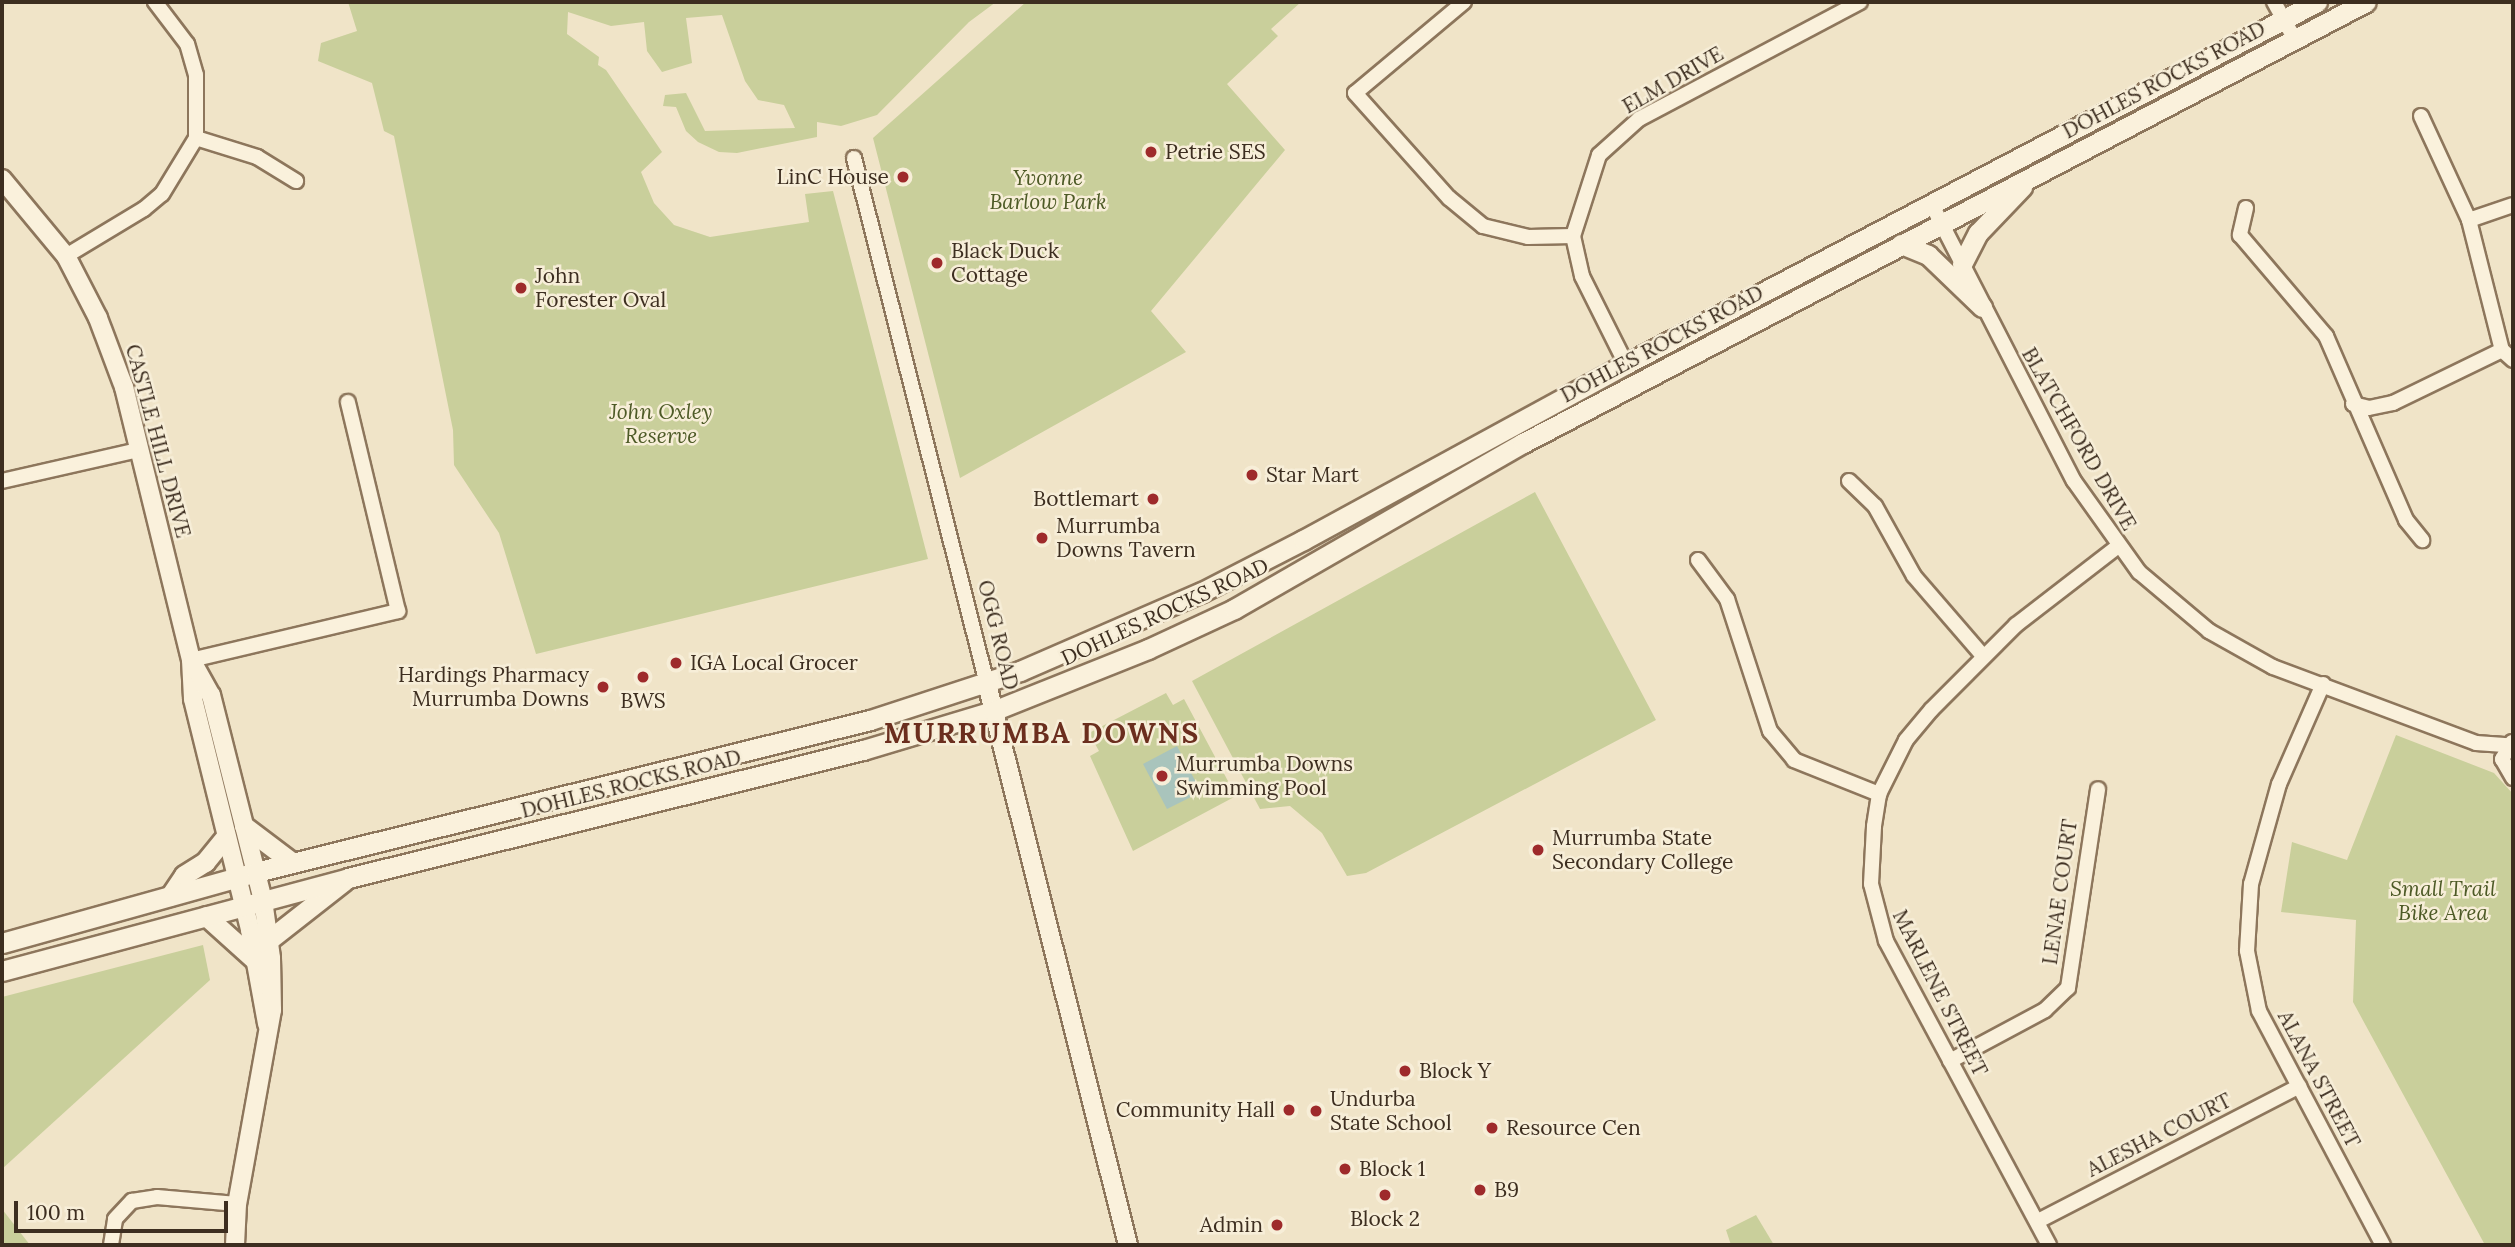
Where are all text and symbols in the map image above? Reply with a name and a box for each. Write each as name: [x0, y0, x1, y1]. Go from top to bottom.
street label: DOHLES ROCKS ROAD: [2058, 16, 2270, 144]
street label: ELM DRIVE: [1618, 41, 1728, 119]
place label: Petrie SES: [1165, 139, 1266, 165]
marker: Petrie SES: [1143, 144, 1159, 160]
place label: LinC House: [776, 164, 889, 190]
park label: Yvonne Barlow Park: [989, 165, 1107, 215]
marker: LinC House: [895, 169, 911, 185]
place label: Black Duck Cottage: [951, 238, 1059, 288]
marker: Black Duck Cottage: [929, 255, 945, 271]
place label: John Forester Oval: [535, 263, 666, 313]
marker: John Forester Oval: [513, 280, 529, 296]
street label: DOHLES ROCKS ROAD: [1556, 280, 1768, 408]
street label: CASTLE HILL DRIVE: [120, 341, 196, 541]
street label: BLATCHFORD DRIVE: [2016, 343, 2142, 535]
park label: John Oxley Reserve: [609, 399, 713, 449]
place label: Star Mart: [1266, 462, 1359, 488]
marker: Star Mart: [1244, 467, 1260, 483]
place label: Bottlemart: [1033, 486, 1139, 512]
marker: Bottlemart: [1145, 491, 1161, 507]
place label: Murrumba Downs Tavern: [1056, 513, 1196, 563]
marker: Murrumba Downs Tavern: [1034, 530, 1050, 546]
street label: DOHLES ROCKS ROAD: [1057, 553, 1273, 671]
street label: OGG ROAD: [972, 577, 1024, 693]
place label: IGA Local Grocer: [690, 650, 858, 676]
marker: IGA Local Grocer: [668, 655, 684, 671]
place label: Hardings Pharmacy Murrumba Downs: [398, 662, 589, 712]
marker: BWS: [635, 669, 651, 685]
marker: Hardings Pharmacy Murrumba Downs: [595, 679, 611, 695]
place label: BWS: [620, 688, 666, 714]
district label: MURRUMBA DOWNS: [886, 716, 1198, 750]
street label: DOHLES ROCKS ROAD: [518, 744, 744, 824]
place label: Murrumba Downs Swimming Pool: [1176, 751, 1353, 801]
marker: Murrumba Downs Swimming Pool: [1154, 768, 1170, 784]
street label: LENAE COURT: [2037, 818, 2083, 966]
place label: Murrumba State Secondary College: [1552, 825, 1733, 875]
marker: Murrumba State Secondary College: [1530, 842, 1546, 858]
park label: Small Trail Bike Area: [2390, 876, 2496, 926]
street label: MARLENE STREET: [1887, 906, 1993, 1080]
street label: ALANA STREET: [2272, 1006, 2366, 1152]
place label: Block Y: [1419, 1058, 1491, 1084]
marker: Block Y: [1397, 1063, 1413, 1079]
place label: Undurba State School: [1330, 1086, 1452, 1136]
street label: ALESHA COURT: [2082, 1088, 2236, 1182]
place label: Community Hall: [1116, 1097, 1275, 1123]
marker: Community Hall: [1281, 1102, 1297, 1118]
marker: Undurba State School: [1308, 1103, 1324, 1119]
place label: Resource Cen: [1506, 1115, 1641, 1141]
marker: Resource Cen: [1484, 1120, 1500, 1136]
place label: Block 1: [1359, 1156, 1425, 1182]
marker: Block 1: [1337, 1161, 1353, 1177]
place label: B9: [1494, 1177, 1519, 1203]
marker: B9: [1472, 1182, 1488, 1198]
marker: Block 2: [1377, 1187, 1393, 1203]
scale bar: [18, 1188, 231, 1232]
text: 100 m: [27, 1199, 85, 1226]
place label: Block 2: [1350, 1206, 1420, 1232]
place label: Admin: [1200, 1212, 1263, 1238]
marker: Admin: [1269, 1217, 1285, 1233]

